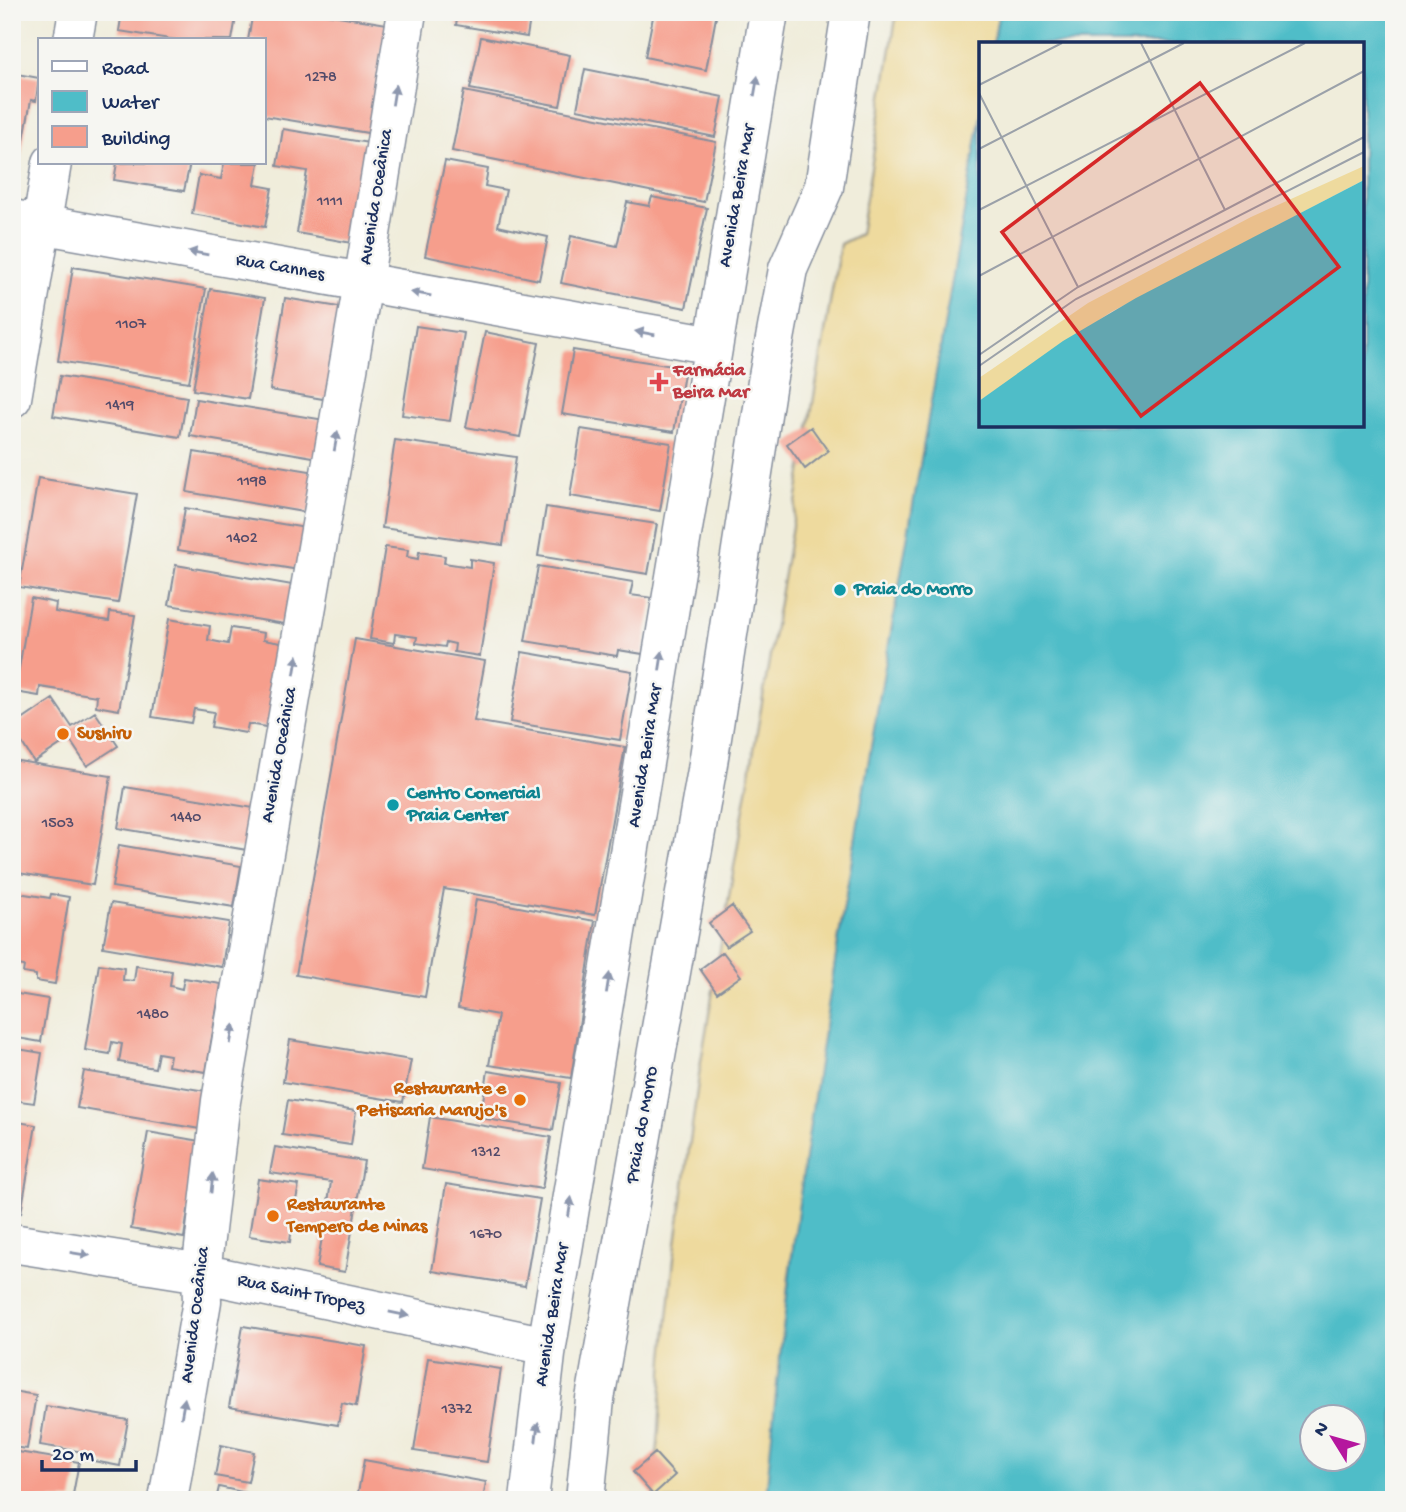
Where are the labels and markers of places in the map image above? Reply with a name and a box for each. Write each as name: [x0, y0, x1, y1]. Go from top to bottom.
place label: Farmácia Beira Mar: [672, 360, 751, 405]
marker: Farmácia Beira Mar: [651, 374, 667, 390]
place label: Praia do Morro: [853, 579, 973, 602]
marker: Praia do Morro: [832, 582, 848, 598]
place label: Sushiru: [77, 723, 132, 746]
marker: Sushiru: [55, 726, 71, 742]
place label: Centro Comercial Praia Center: [406, 783, 540, 828]
marker: Centro Comercial Praia Center: [385, 797, 401, 813]
place label: Restaurante e Petiscaria Marujo's: [356, 1078, 507, 1123]
marker: Restaurante e Petiscaria Marujo's: [512, 1092, 528, 1108]
place label: Restaurante Tempero de Minas: [285, 1194, 428, 1239]
marker: Restaurante Tempero de Minas: [265, 1208, 281, 1224]

